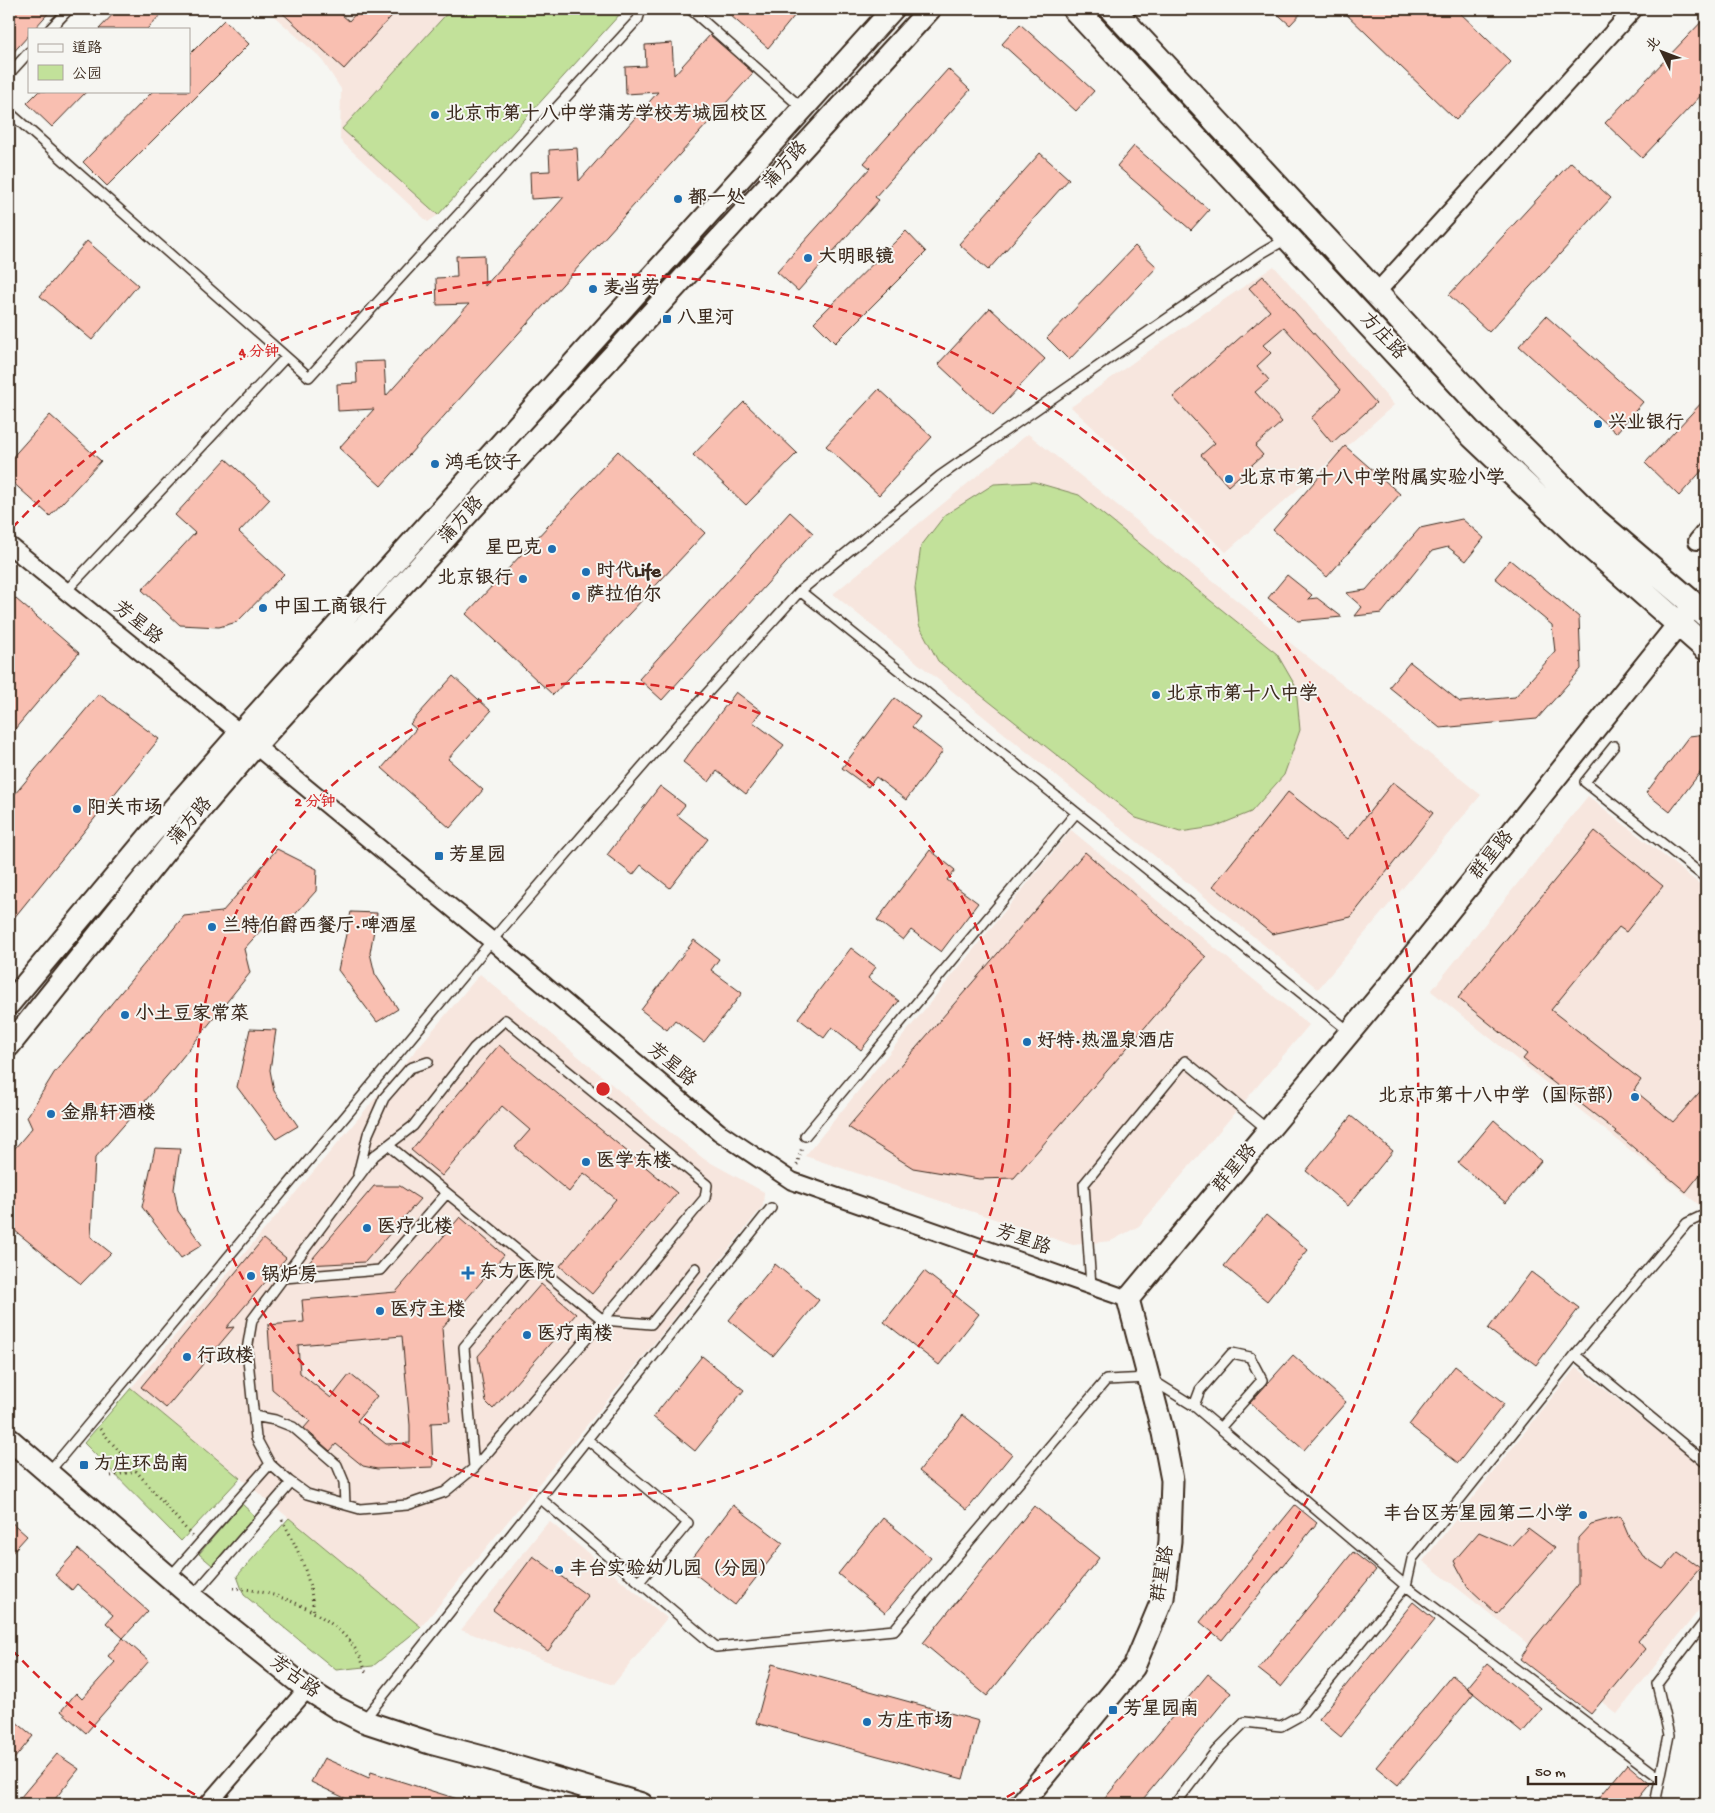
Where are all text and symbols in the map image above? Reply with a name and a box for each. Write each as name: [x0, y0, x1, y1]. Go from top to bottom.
legend: [28, 28, 190, 92]
north arrow: [1638, 28, 1688, 78]
text: 北: [1643, 34, 1665, 56]
text: 道路: [72, 40, 102, 58]
text: 公园: [72, 66, 102, 84]
place label: 北京市第十八中学蒲芳学校芳城园校区: [445, 103, 768, 127]
marker: 北京市第十八中学蒲芳学校芳城园校区: [429, 109, 441, 121]
street label: 蒲方路: [758, 136, 814, 195]
place label: 都一处: [688, 187, 745, 211]
marker: 都一处: [672, 193, 684, 205]
place label: 大明眼镜: [818, 246, 894, 270]
marker: 大明眼镜: [802, 252, 814, 264]
place label: 麦当劳: [603, 277, 660, 301]
marker: 麦当劳: [587, 283, 599, 295]
place label: 八里河: [677, 308, 734, 331]
street label: 方庄路: [1354, 308, 1411, 366]
marker: 八里河: [661, 313, 673, 325]
text: 4 分钟: [238, 343, 279, 362]
place label: 兴业银行: [1608, 412, 1684, 436]
marker: 兴业银行: [1592, 418, 1604, 430]
place label: 鸿毛饺子: [445, 452, 521, 476]
marker: 鸿毛饺子: [429, 458, 441, 470]
place label: 北京市第十八中学附属实验小学: [1239, 467, 1505, 491]
marker: 北京市第十八中学附属实验小学: [1223, 473, 1235, 485]
street label: 蒲方路: [434, 491, 490, 550]
place label: 星巴克: [485, 537, 542, 561]
marker: 星巴克: [546, 543, 558, 555]
place label: 时代Life: [596, 560, 662, 584]
marker: 时代Life: [580, 566, 592, 578]
place label: 北京银行: [437, 567, 513, 591]
marker: 北京银行: [517, 573, 529, 585]
place label: 萨拉伯尔: [586, 584, 662, 608]
marker: 萨拉伯尔: [570, 590, 582, 602]
street label: 芳星路: [108, 596, 167, 651]
place label: 中国工商银行: [273, 596, 387, 620]
marker: 中国工商银行: [257, 602, 269, 614]
place label: 北京市第十八中学: [1166, 683, 1318, 707]
marker: 北京市第十八中学: [1150, 689, 1162, 701]
street label: 蒲方路: [163, 792, 218, 851]
text: 2 分钟: [295, 793, 335, 812]
place label: 阳关市场: [87, 797, 163, 821]
marker: 阳关市场: [71, 803, 83, 815]
street label: 群星路: [1465, 826, 1520, 885]
place label: 芳星园: [449, 844, 506, 868]
marker: 芳星园: [433, 850, 445, 862]
place label: 兰特伯爵西餐厅·啤酒屋: [222, 915, 418, 939]
marker: 兰特伯爵西餐厅·啤酒屋: [206, 921, 218, 933]
place label: 小土豆家常菜: [135, 1003, 249, 1027]
marker: 小土豆家常菜: [119, 1009, 131, 1021]
place label: 好特·热温泉酒店: [1037, 1030, 1176, 1054]
marker: 好特·热温泉酒店: [1021, 1036, 1033, 1048]
street label: 芳星路: [642, 1038, 701, 1093]
centre of rings: [594, 1080, 612, 1098]
place label: 北京市第十八中学（国际部）: [1378, 1085, 1625, 1109]
marker: 北京市第十八中学（国际部）: [1629, 1091, 1641, 1103]
place label: 金鼎轩酒楼: [61, 1102, 156, 1126]
marker: 金鼎轩酒楼: [45, 1108, 57, 1120]
street label: 群星路: [1208, 1139, 1263, 1198]
place label: 医学东楼: [596, 1150, 672, 1174]
marker: 医学东楼: [580, 1156, 592, 1168]
place label: 医疗北楼: [377, 1216, 453, 1240]
street label: 芳星路: [992, 1220, 1054, 1261]
marker: 医疗北楼: [361, 1222, 373, 1234]
place label: 东方医院: [479, 1261, 555, 1285]
place label: 锅炉房: [261, 1264, 318, 1288]
marker: 东方医院: [461, 1266, 475, 1280]
marker: 锅炉房: [245, 1270, 257, 1282]
place label: 医疗主楼: [390, 1299, 466, 1323]
marker: 医疗主楼: [374, 1305, 386, 1317]
place label: 医疗南楼: [537, 1323, 613, 1347]
marker: 医疗南楼: [521, 1329, 533, 1341]
place label: 行政楼: [197, 1345, 254, 1369]
marker: 行政楼: [181, 1351, 193, 1363]
place label: 方庄环岛南: [94, 1453, 189, 1477]
marker: 方庄环岛南: [78, 1459, 90, 1471]
place label: 丰台区芳星园第二小学: [1383, 1503, 1573, 1527]
marker: 丰台区芳星园第二小学: [1577, 1509, 1589, 1521]
street label: 群星路: [1147, 1544, 1180, 1604]
place label: 丰台实验幼儿园（分园）: [569, 1558, 778, 1582]
marker: 丰台实验幼儿园（分园）: [553, 1564, 565, 1576]
street label: 芳古路: [264, 1651, 324, 1704]
place label: 芳星园南: [1123, 1698, 1199, 1722]
marker: 芳星园南: [1107, 1704, 1119, 1716]
place label: 方庄市场: [877, 1710, 953, 1734]
marker: 方庄市场: [861, 1716, 873, 1728]
scale bar: [1528, 1753, 1655, 1785]
text: 50 m: [1535, 1764, 1566, 1782]

